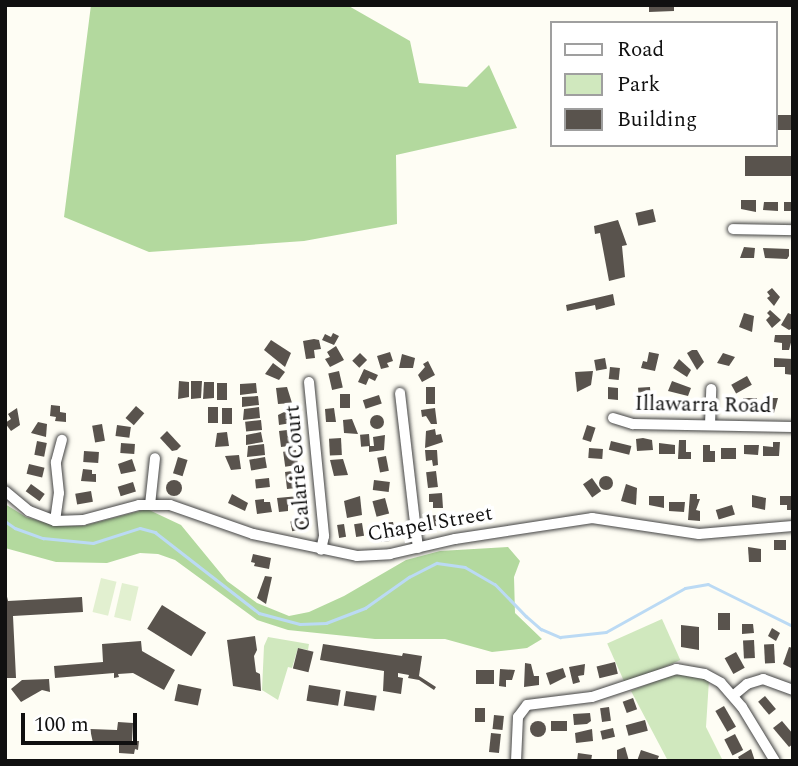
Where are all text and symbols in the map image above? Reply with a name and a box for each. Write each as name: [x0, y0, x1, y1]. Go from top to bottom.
legend: [550, 21, 777, 147]
text: Road: [617, 34, 664, 66]
text: Park: [617, 69, 660, 101]
text: Building: [617, 104, 697, 136]
street label: Illawarra Road: [634, 391, 772, 419]
street label: Calarie Court: [280, 404, 316, 532]
street label: Chapel Street: [366, 501, 494, 547]
scale bar: [24, 700, 140, 744]
text: 100 m: [34, 709, 89, 741]

